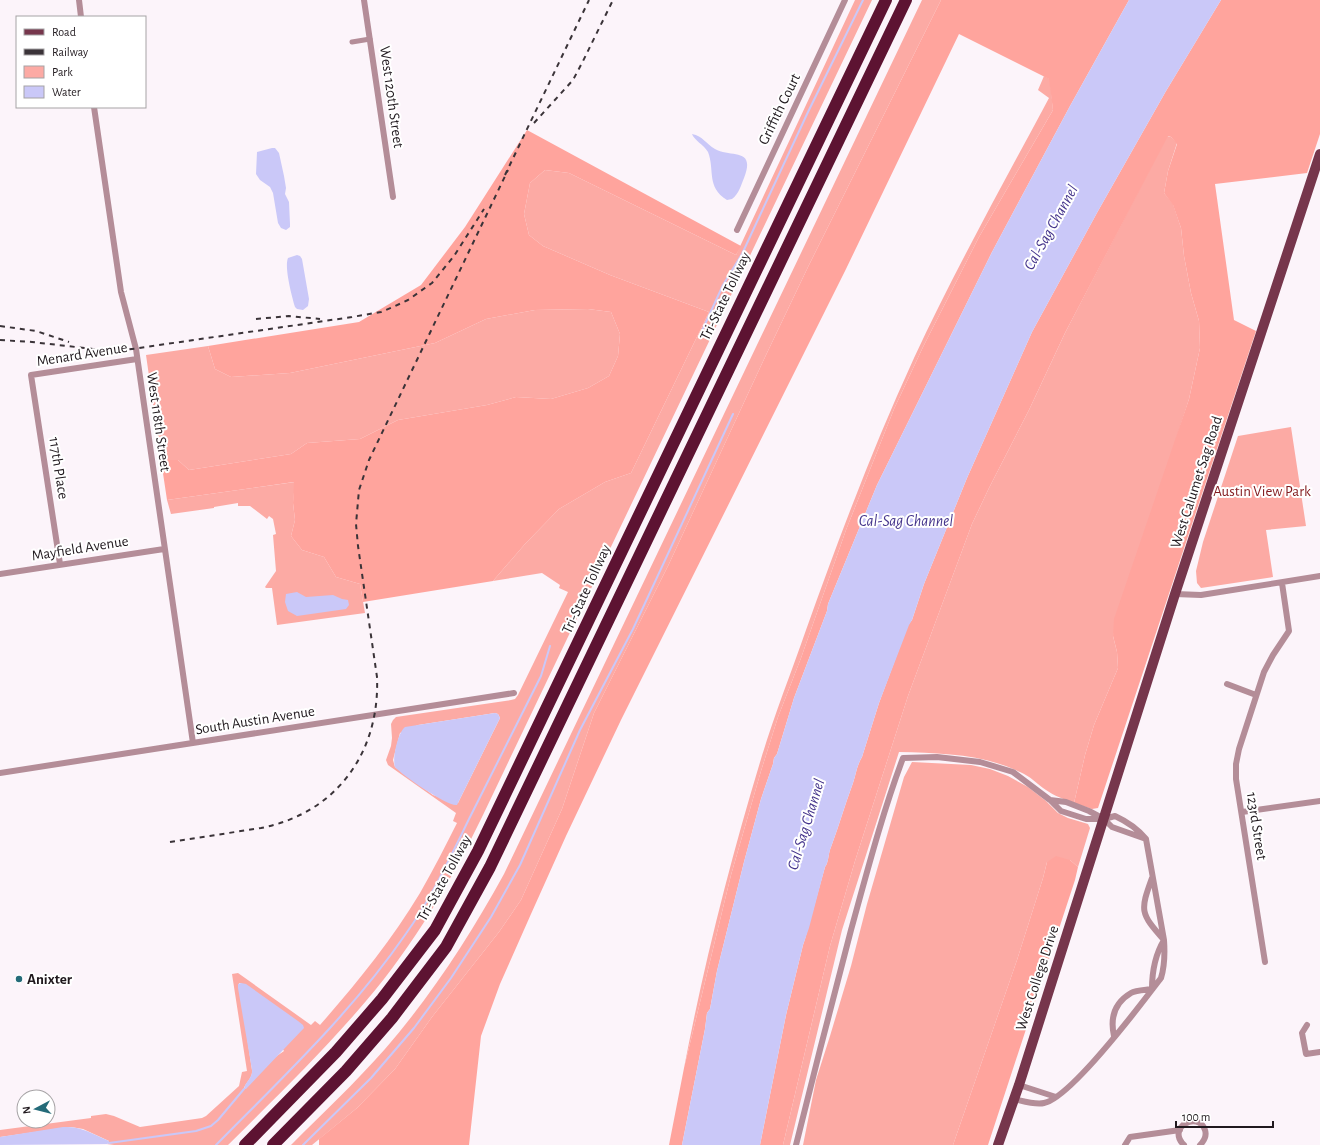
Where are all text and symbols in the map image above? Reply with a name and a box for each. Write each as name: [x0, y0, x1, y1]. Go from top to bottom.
legend: [16, 16, 146, 108]
text: Road: [52, 26, 76, 38]
street label: West 120th Street: [377, 45, 406, 149]
text: Railway: [52, 46, 88, 59]
text: Park: [52, 66, 73, 78]
street label: Griffith Court: [756, 71, 803, 147]
text: Water: [52, 86, 81, 98]
water label: Cal-Sag Channel: [1021, 182, 1081, 273]
street label: Tri-State Tollway: [698, 249, 754, 343]
street label: Menard Avenue: [36, 340, 129, 369]
street label: West 118th Street: [144, 371, 173, 473]
street label: West Calumet Sag Road: [1168, 414, 1225, 550]
street label: 117th Place: [46, 436, 71, 500]
park label: Austin View Park: [1213, 484, 1311, 499]
water label: Cal-Sag Channel: [859, 513, 953, 529]
street label: Mayfield Avenue: [31, 533, 130, 564]
street label: Tri-State Tollway: [559, 542, 614, 636]
street label: South Austin Avenue: [194, 704, 316, 737]
water label: Cal-Sag Channel: [785, 777, 827, 872]
street label: 123rd Street: [1244, 791, 1269, 861]
street label: Tri-State Tollway: [415, 832, 475, 924]
street label: West College Drive: [1013, 924, 1062, 1032]
place label: Anixter: [27, 972, 73, 987]
marker: Anixter: [14, 974, 24, 984]
north arrow: [16, 1089, 56, 1129]
scale bar: [1176, 1103, 1273, 1129]
text: N: [21, 1106, 32, 1115]
text: 100 m: [1182, 1111, 1210, 1123]

